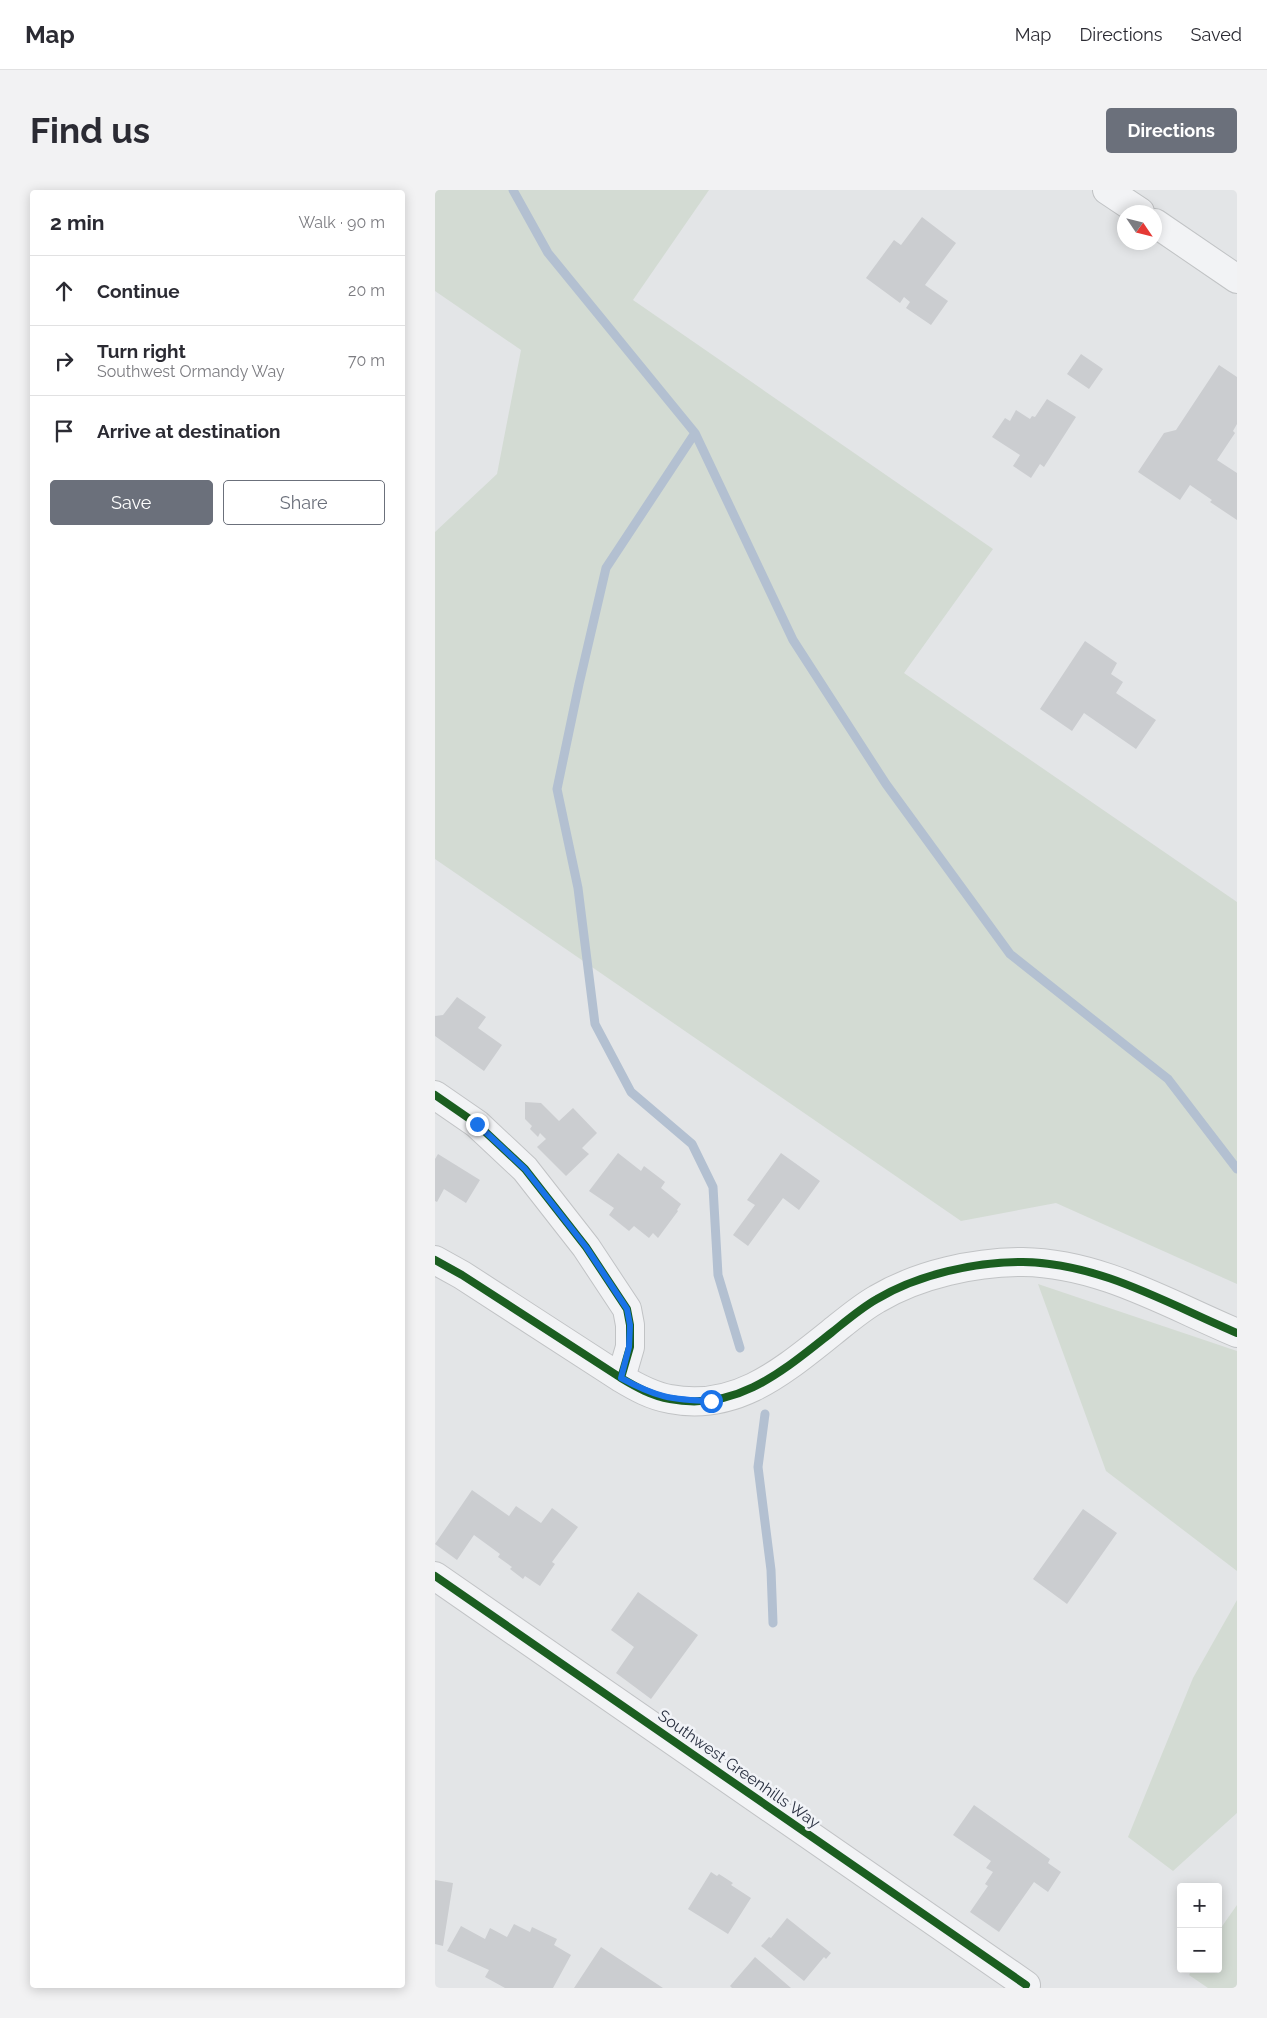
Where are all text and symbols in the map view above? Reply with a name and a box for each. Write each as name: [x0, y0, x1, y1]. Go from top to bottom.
text: Map: [25, 20, 75, 49]
text: Map: [1015, 24, 1051, 45]
text: Directions: [1079, 24, 1163, 45]
text: Saved: [1191, 24, 1242, 45]
button: Directions: [1106, 108, 1237, 153]
text: Find us: [30, 110, 150, 151]
north arrow: [1117, 205, 1162, 250]
text: 2 min: [50, 210, 104, 235]
text: Walk · 90 m: [298, 213, 385, 232]
icon: ahead: [50, 277, 78, 305]
text: Continue: [97, 280, 180, 302]
text: 20 m: [348, 281, 385, 300]
text: Turn right: [97, 340, 186, 362]
icon: right: [50, 347, 78, 375]
text: 70 m: [348, 351, 385, 370]
text: Southwest Ormandy Way: [97, 362, 285, 381]
icon: arrive: [50, 417, 78, 445]
text: Arrive at destination: [97, 420, 281, 442]
button: Save: [50, 480, 213, 525]
button: Share: [223, 480, 385, 525]
route end: [466, 1113, 489, 1136]
route start: [700, 1390, 723, 1413]
street label: Southwest Greenhills Way: [654, 1706, 824, 1832]
map controls: [1177, 1883, 1222, 1973]
button: +: [1177, 1883, 1222, 1928]
button: −: [1177, 1928, 1222, 1973]

